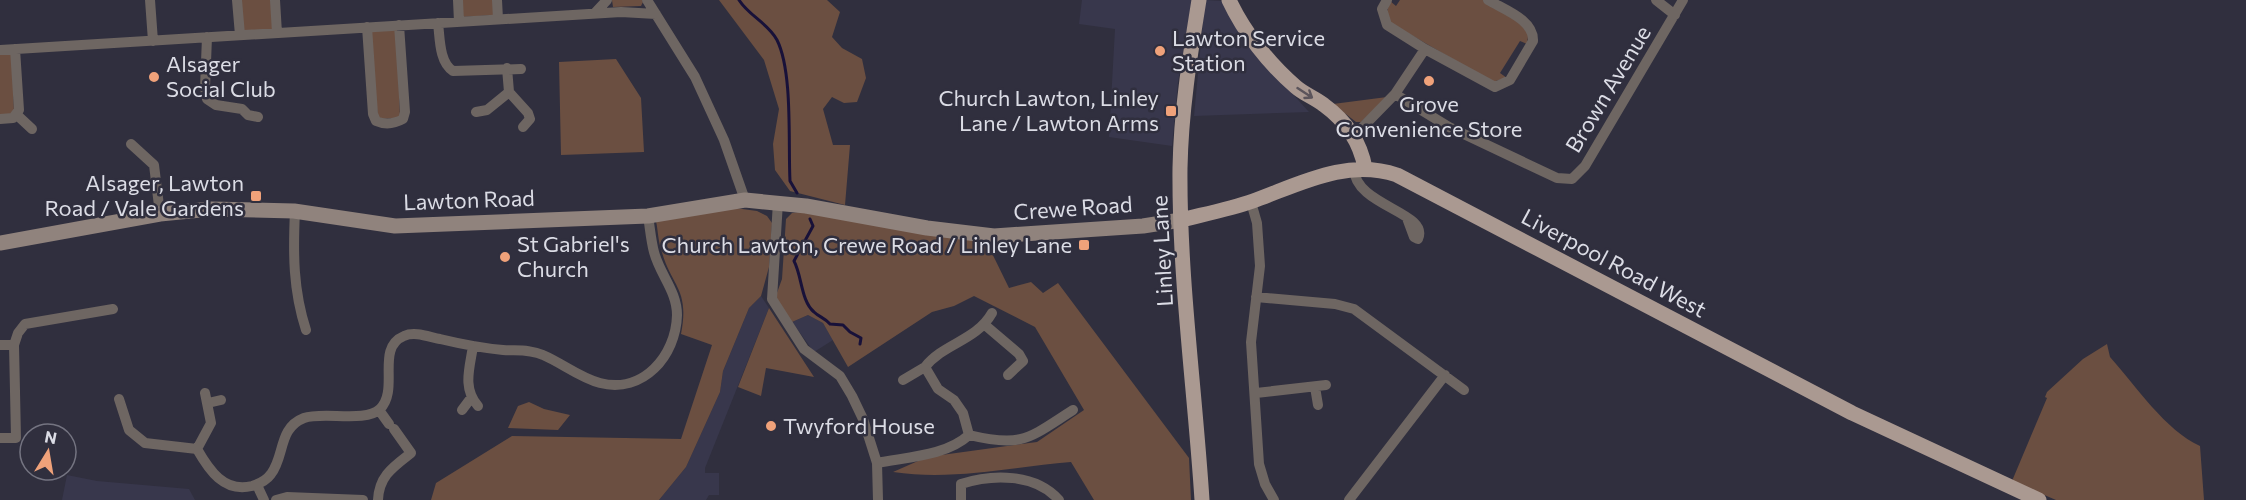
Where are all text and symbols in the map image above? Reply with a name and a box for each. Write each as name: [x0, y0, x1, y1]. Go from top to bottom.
street label: Brown Avenue: [1559, 20, 1656, 157]
place label: Lawton Service Station: [1172, 24, 1325, 76]
marker: Lawton Service Station: [1153, 44, 1167, 58]
place label: Alsager Social Club: [166, 50, 276, 102]
marker: Alsager Social Club: [147, 70, 161, 84]
marker: Grove Convenience Store: [1422, 74, 1436, 88]
place label: Church Lawton, Linley Lane / Lawton Arms: [938, 84, 1159, 136]
one-way arrow: [1296, 87, 1313, 99]
place label: Grove Convenience Store: [1336, 90, 1522, 142]
marker: Church Lawton, Linley Lane / Lawton Arms: [1164, 104, 1178, 118]
place label: Alsager, Lawton Road / Vale Gardens: [45, 169, 244, 221]
street label: Lawton Road: [403, 184, 535, 215]
marker: Alsager, Lawton Road / Vale Gardens: [249, 189, 263, 203]
street label: Crewe Road: [1013, 190, 1133, 225]
street label: Linley Lane: [1145, 195, 1178, 307]
street label: Liverpool Road West: [1517, 202, 1711, 323]
place label: St Gabriel's Church: [517, 230, 630, 282]
place label: Church Lawton, Crewe Road / Linley Lane: [661, 231, 1072, 258]
marker: Church Lawton, Crewe Road / Linley Lane: [1077, 238, 1091, 252]
marker: St Gabriel's Church: [498, 250, 512, 264]
place label: Twyford House: [783, 412, 935, 439]
marker: Twyford House: [764, 419, 778, 433]
north arrow: [18, 422, 78, 482]
text: N: [43, 426, 59, 447]

